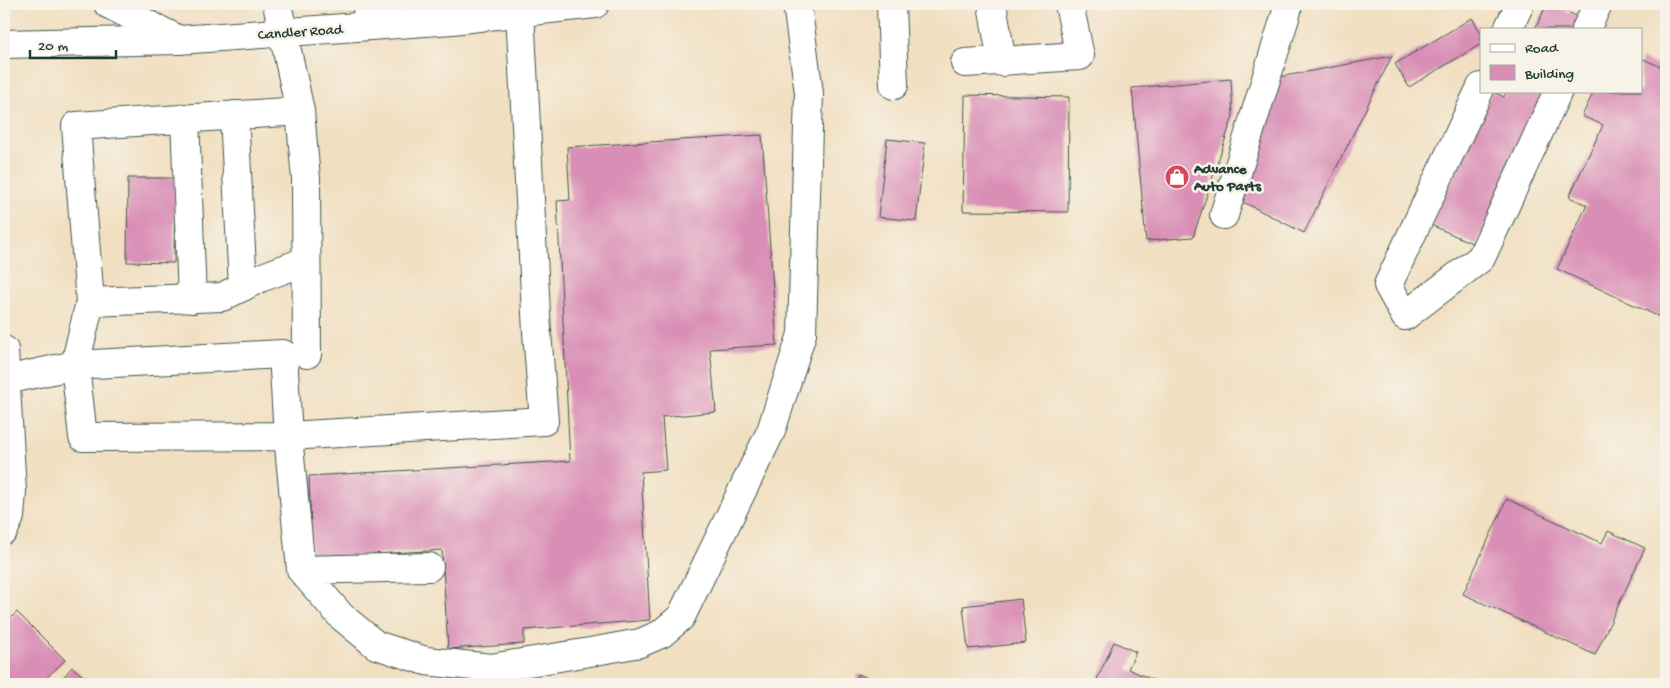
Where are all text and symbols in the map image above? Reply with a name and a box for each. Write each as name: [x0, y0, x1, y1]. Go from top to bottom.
street label: Candler Road: [257, 21, 344, 45]
scale bar: [30, 28, 116, 60]
legend: [1480, 28, 1642, 92]
text: 20 m: [38, 38, 68, 56]
text: Road: [1525, 40, 1559, 58]
text: Building: [1524, 66, 1574, 84]
place label: Advance Auto Parts: [1193, 161, 1262, 196]
shop icon: Advance Auto Parts: [1164, 164, 1190, 190]

